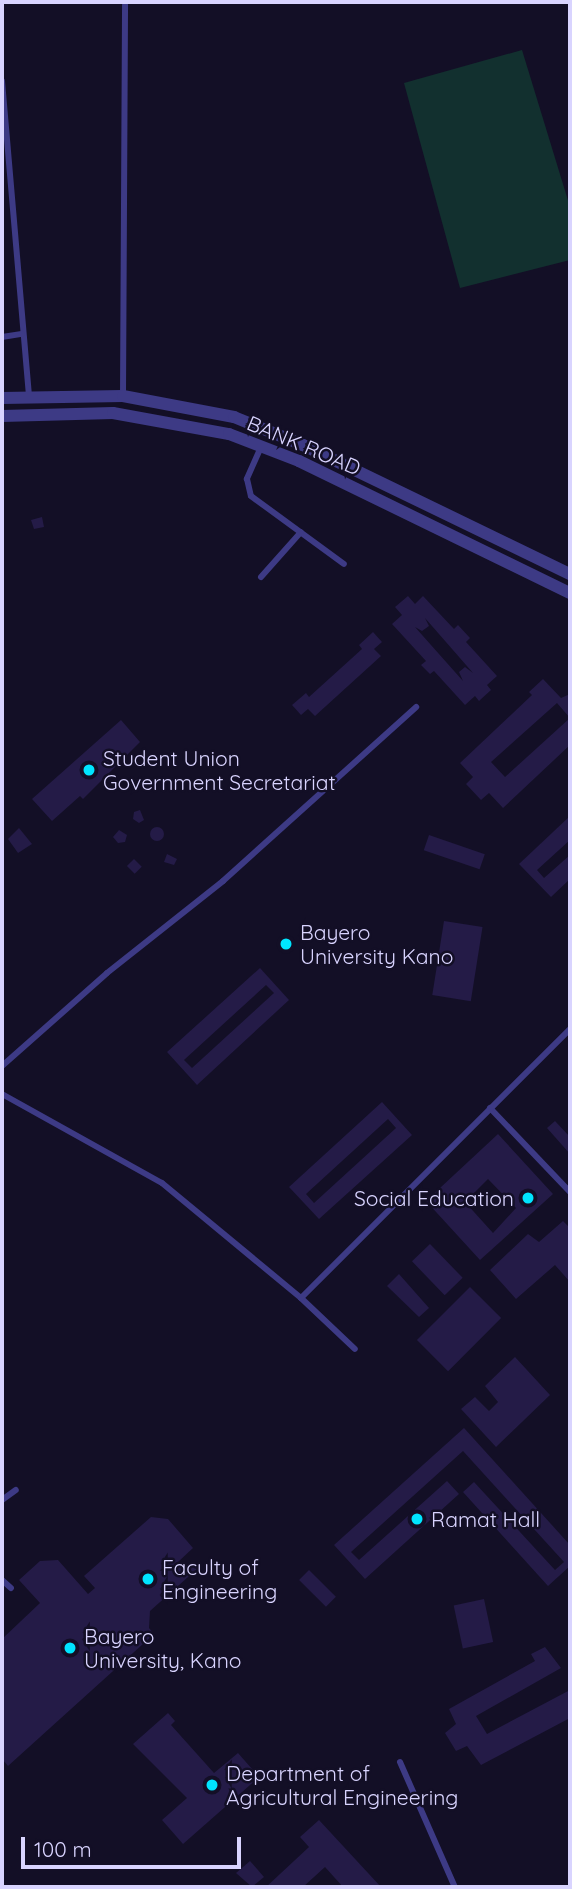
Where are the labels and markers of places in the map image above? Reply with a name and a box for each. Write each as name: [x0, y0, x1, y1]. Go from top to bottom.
place label: Student Union Government Secretariat: [103, 745, 336, 795]
marker: Student Union Government Secretariat: [81, 762, 97, 778]
place label: Bayero University Kano: [300, 919, 453, 969]
marker: Bayero University Kano: [278, 936, 294, 952]
place label: Social Education: [354, 1185, 514, 1211]
marker: Social Education: [520, 1190, 536, 1206]
place label: Ramat Hall: [431, 1506, 540, 1532]
marker: Ramat Hall: [409, 1511, 425, 1527]
place label: Faculty of Engineering: [162, 1554, 277, 1604]
marker: Faculty of Engineering: [140, 1571, 156, 1587]
place label: Bayero University, Kano: [84, 1623, 241, 1673]
marker: Bayero University, Kano: [62, 1640, 78, 1656]
place label: Department of Agricultural Engineering: [226, 1760, 458, 1810]
marker: Department of Agricultural Engineering: [204, 1777, 220, 1793]

